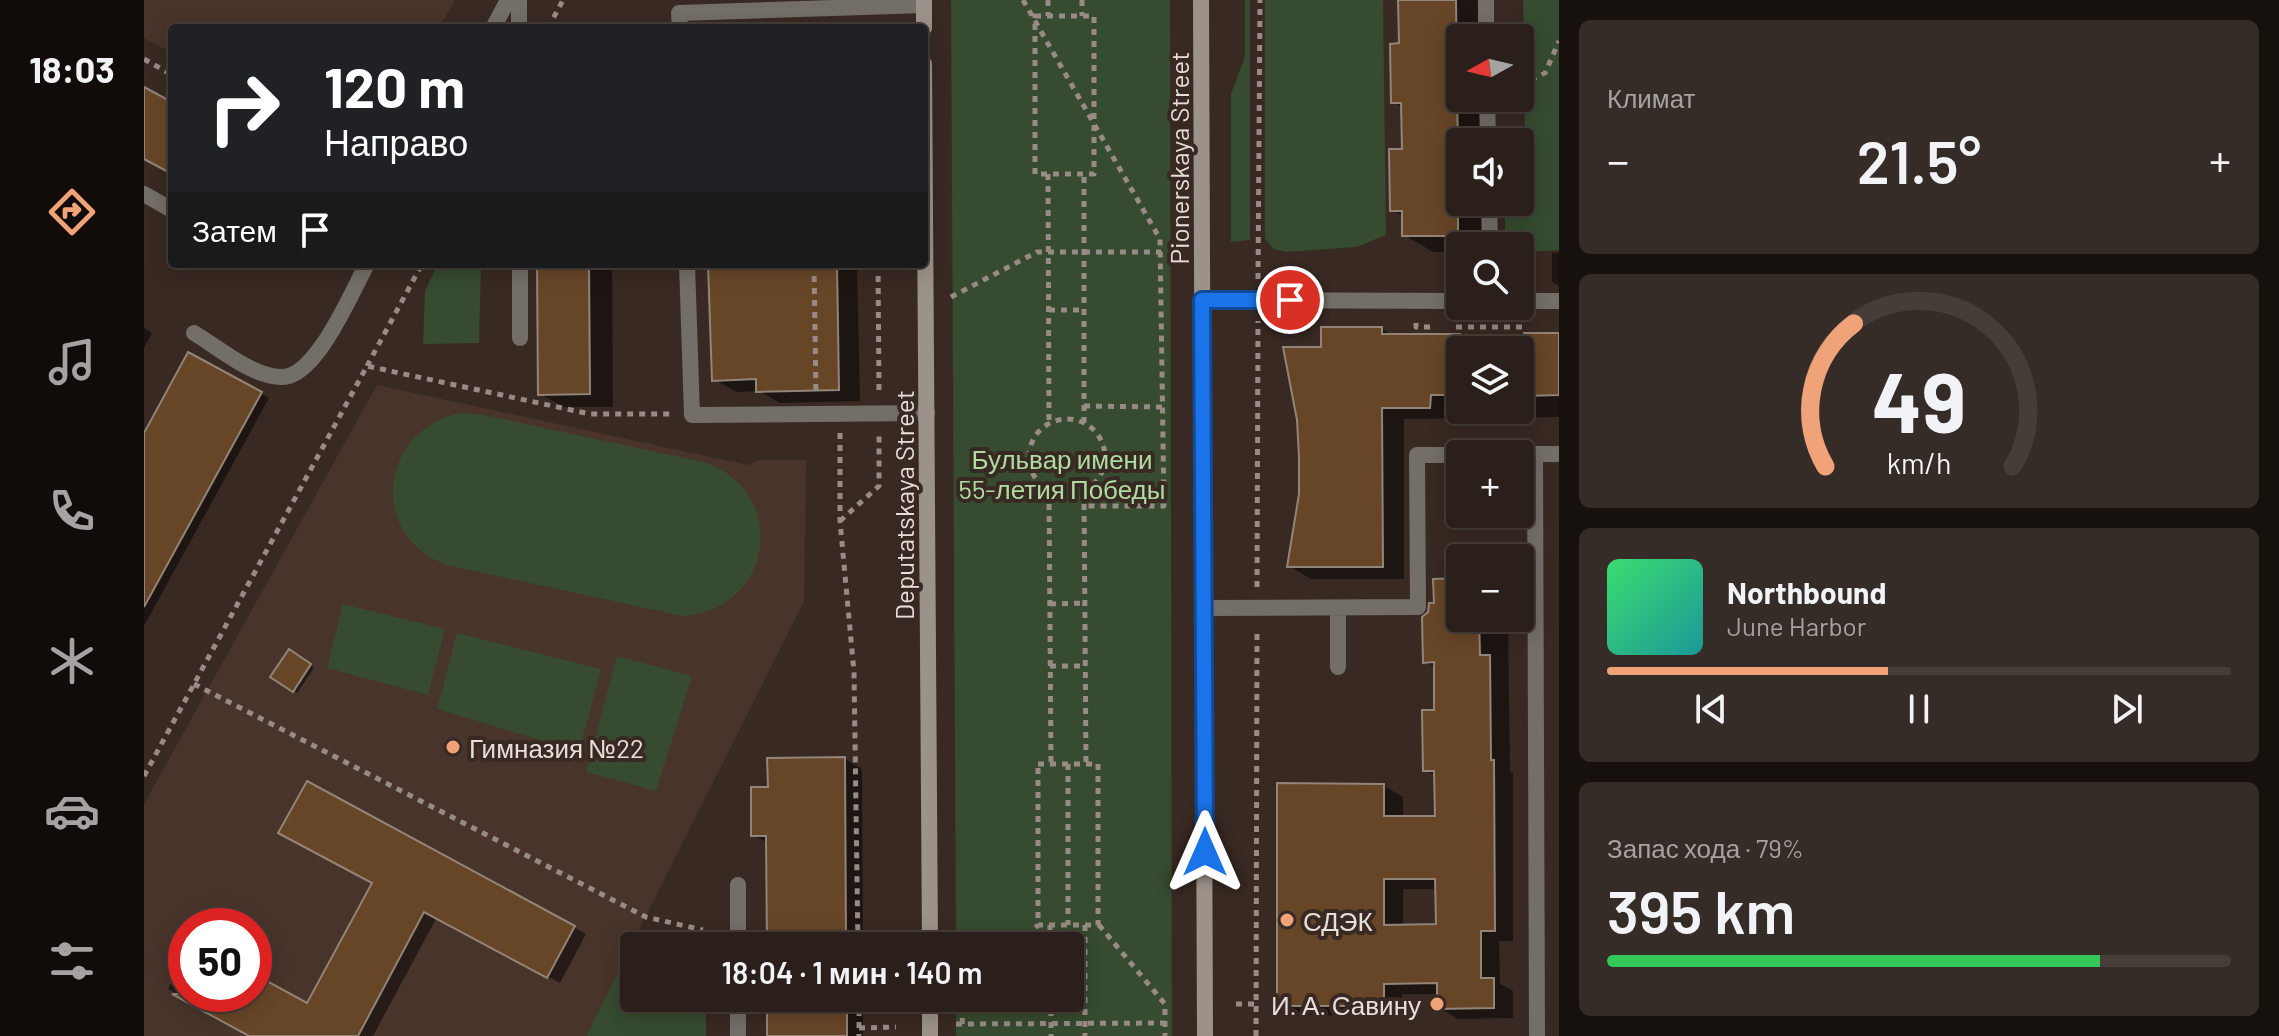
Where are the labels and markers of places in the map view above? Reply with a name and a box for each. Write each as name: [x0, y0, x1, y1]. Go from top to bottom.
pin: [1256, 266, 1324, 334]
place label: Гимназия №22: [469, 732, 644, 763]
marker: Гимназия №22: [444, 738, 462, 756]
place label: СДЭК: [1303, 905, 1373, 936]
marker: СДЭК: [1278, 911, 1296, 929]
place label: И. А. Савину: [1271, 989, 1421, 1020]
marker: И. А. Савину: [1428, 995, 1446, 1013]

